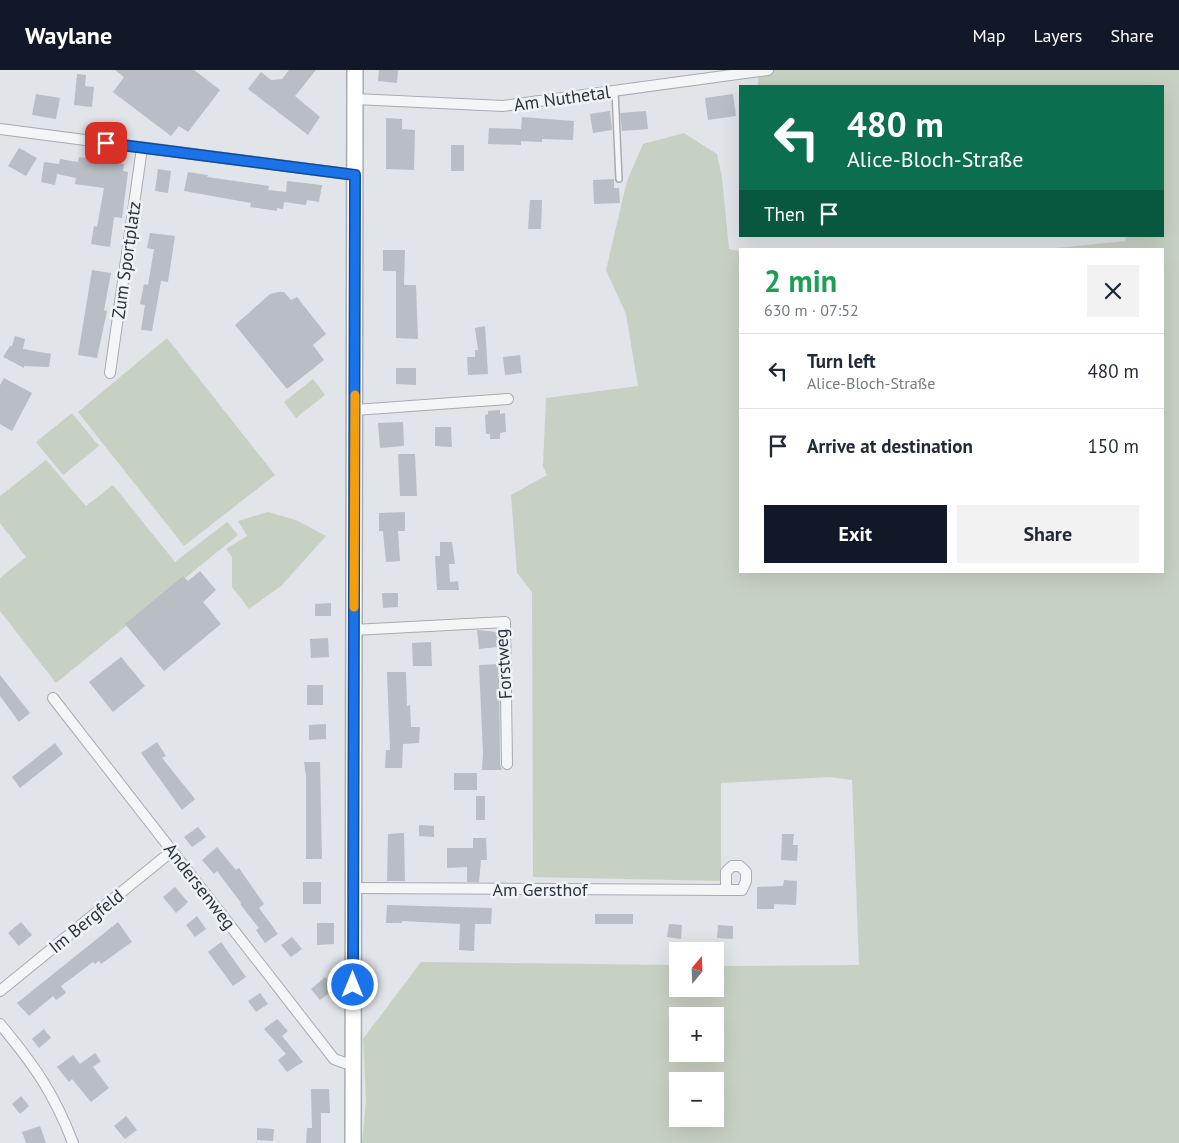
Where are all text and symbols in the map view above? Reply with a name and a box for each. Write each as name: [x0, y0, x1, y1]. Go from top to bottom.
text: Waylane: [25, 20, 112, 51]
text: Map: [973, 24, 1005, 47]
text: Layers: [1033, 24, 1082, 47]
text: Share: [1110, 24, 1154, 47]
street label: Am Nuthetal: [512, 80, 612, 116]
text: 480 m: [847, 101, 944, 147]
icon: left: [764, 105, 829, 170]
pin: [85, 122, 127, 164]
icon: arrive: [92, 129, 120, 157]
text: Alice-Bloch-Straße: [847, 145, 1023, 173]
street label: Zum Sportplatz: [106, 200, 146, 320]
icon: arrive: [815, 200, 843, 228]
text: Then: [764, 202, 805, 226]
text: 2 min: [764, 261, 837, 300]
button: close: [1087, 265, 1139, 317]
text: 630 m · 07:52: [764, 300, 859, 320]
text: Turn left: [807, 349, 876, 373]
icon: left: [764, 357, 792, 385]
text: 480 m: [1087, 359, 1139, 383]
text: Alice-Bloch-Straße: [807, 373, 935, 393]
icon: arrive: [764, 432, 792, 460]
text: Arrive at destination: [807, 434, 973, 458]
text: 150 m: [1087, 434, 1139, 458]
button: Exit: [764, 505, 947, 563]
button: Share: [957, 505, 1139, 563]
street label: Forstweg: [489, 628, 517, 700]
street label: Andersenweg: [159, 838, 241, 934]
street label: Am Gersthof: [493, 878, 589, 901]
street label: Im Bergfeld: [44, 884, 128, 958]
north arrow: [669, 942, 724, 998]
map controls: [669, 942, 724, 1127]
position arrow: [326, 958, 378, 1010]
button: +: [669, 1007, 724, 1062]
button: −: [669, 1072, 724, 1127]

